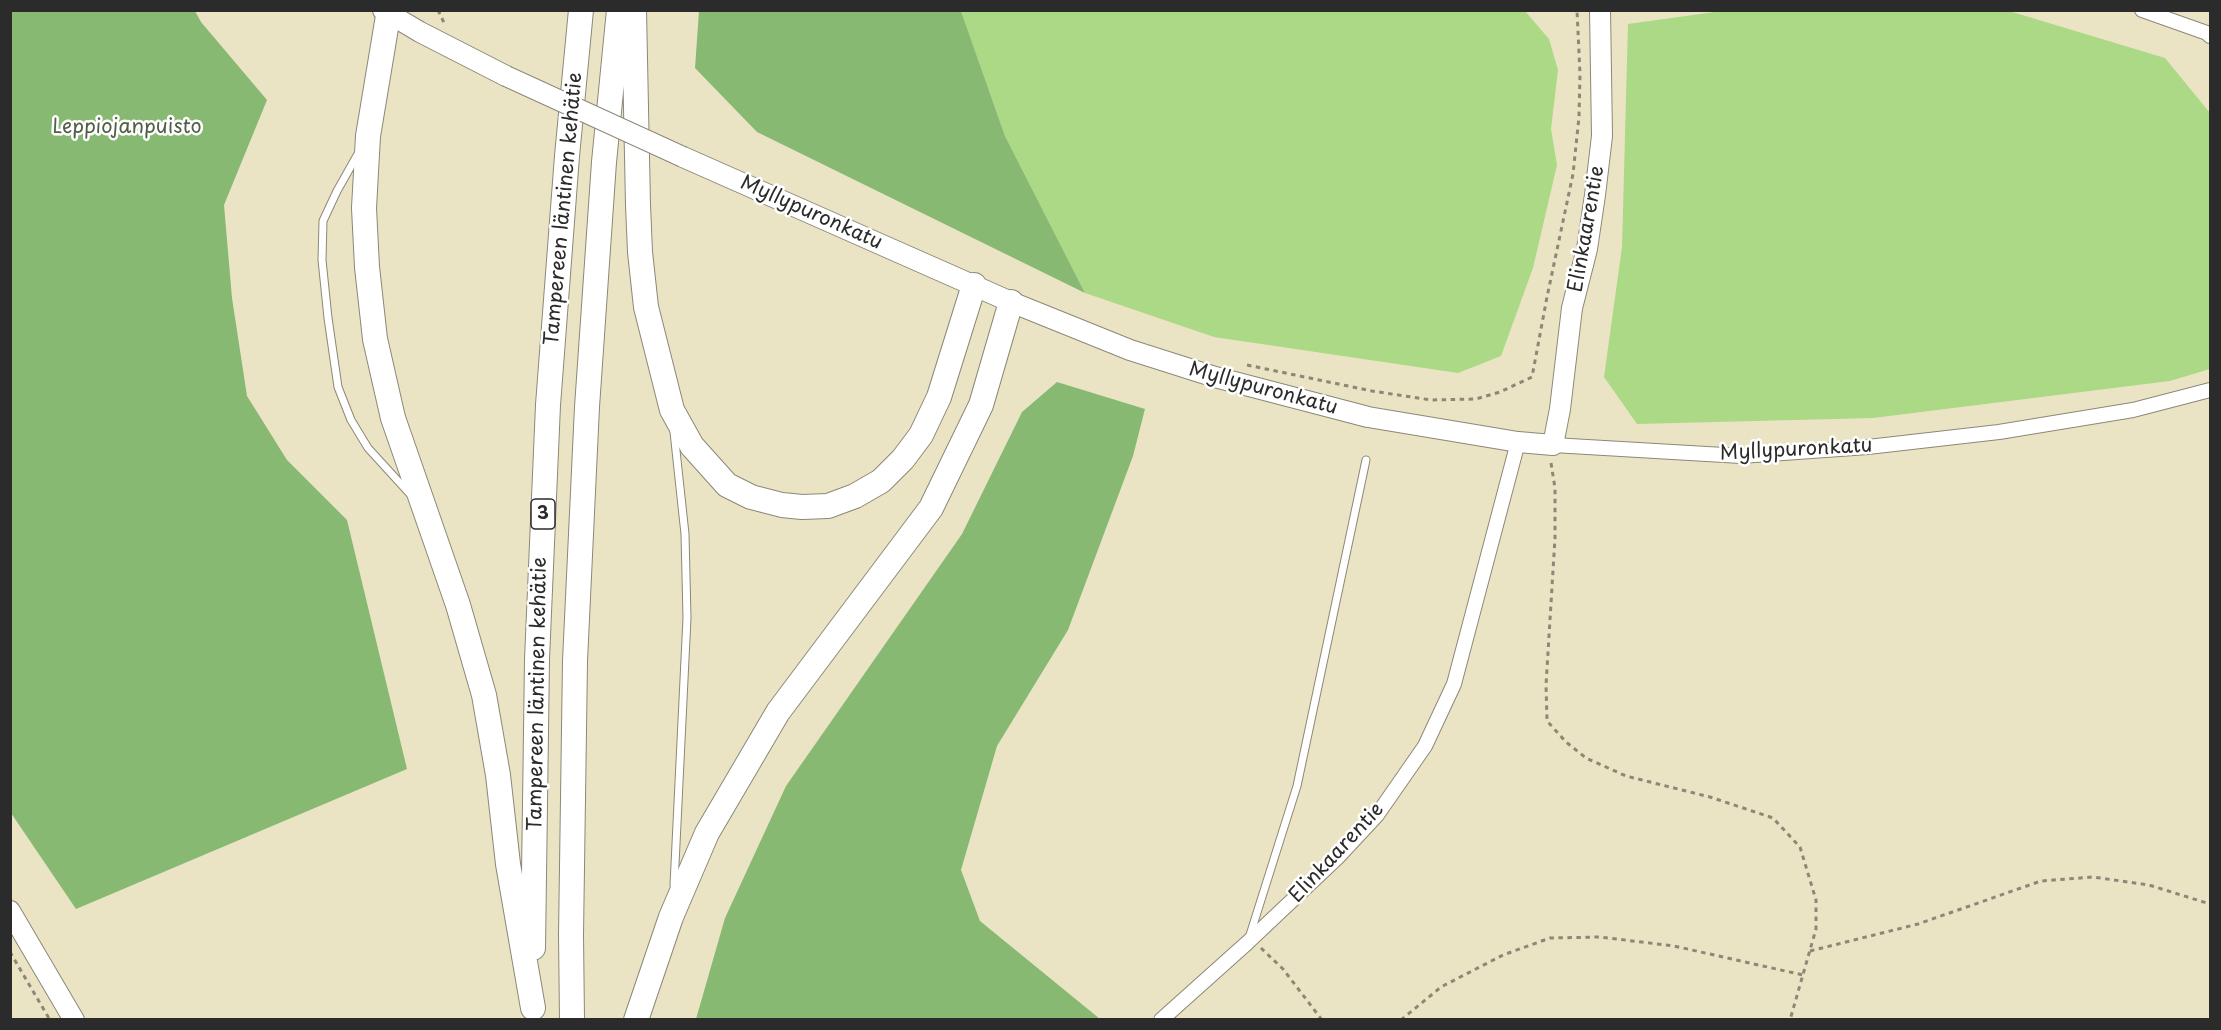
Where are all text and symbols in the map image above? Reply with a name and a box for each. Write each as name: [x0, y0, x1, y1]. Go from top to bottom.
street label: Tampereen läntinen kehätie: [540, 71, 588, 347]
park label: Leppiojanpuisto: [52, 115, 202, 139]
street label: Elinkaarentie: [1564, 164, 1610, 294]
street label: Myllypuronkatu: [736, 171, 886, 255]
street label: Myllypuronkatu: [1186, 358, 1340, 420]
street label: Myllypuronkatu: [1719, 434, 1873, 466]
road number: 3: [531, 499, 555, 529]
street label: Tampereen läntinen kehätie: [524, 557, 552, 831]
street label: Elinkaarentie: [1285, 798, 1389, 908]

